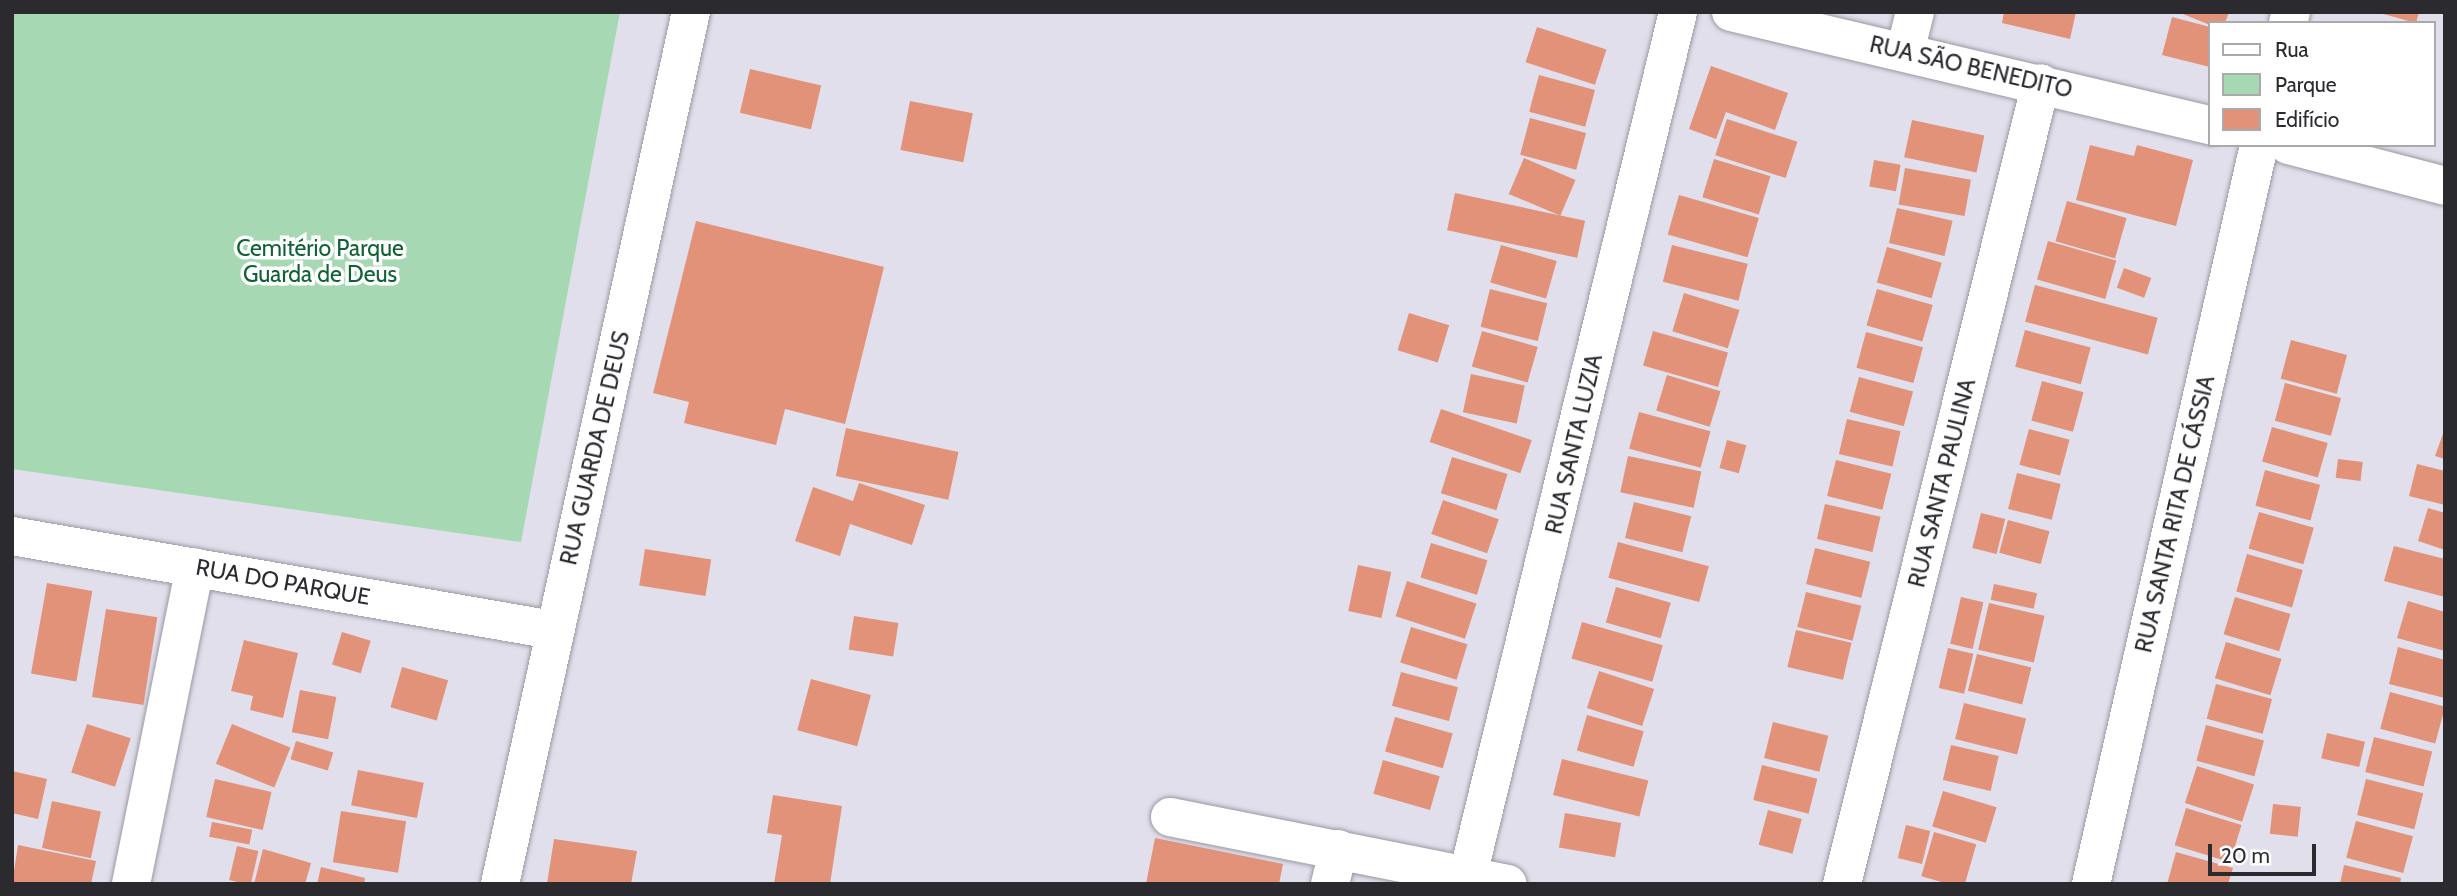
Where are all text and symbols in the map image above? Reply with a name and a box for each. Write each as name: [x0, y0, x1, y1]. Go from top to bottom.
legend: [2208, 21, 2436, 147]
street label: RUA SÃO BENEDITO: [1867, 30, 2075, 104]
text: Rua: [2275, 37, 2309, 62]
text: Parque: [2275, 72, 2337, 97]
text: Edifício: [2275, 107, 2339, 132]
park label: Cemitério Parque Guarda de Deus: [236, 234, 404, 288]
street label: RUA GUARDA DE DEUS: [555, 328, 635, 568]
street label: RUA SANTA LUZIA: [1540, 351, 1608, 537]
street label: RUA SANTA RITA DE CÁSSIA: [2130, 373, 2220, 655]
street label: RUA SANTA PAULINA: [1903, 376, 1981, 590]
street label: RUA DO PARQUE: [194, 553, 372, 611]
scale bar: [2212, 830, 2320, 874]
text: 20 m: [2221, 843, 2270, 868]

